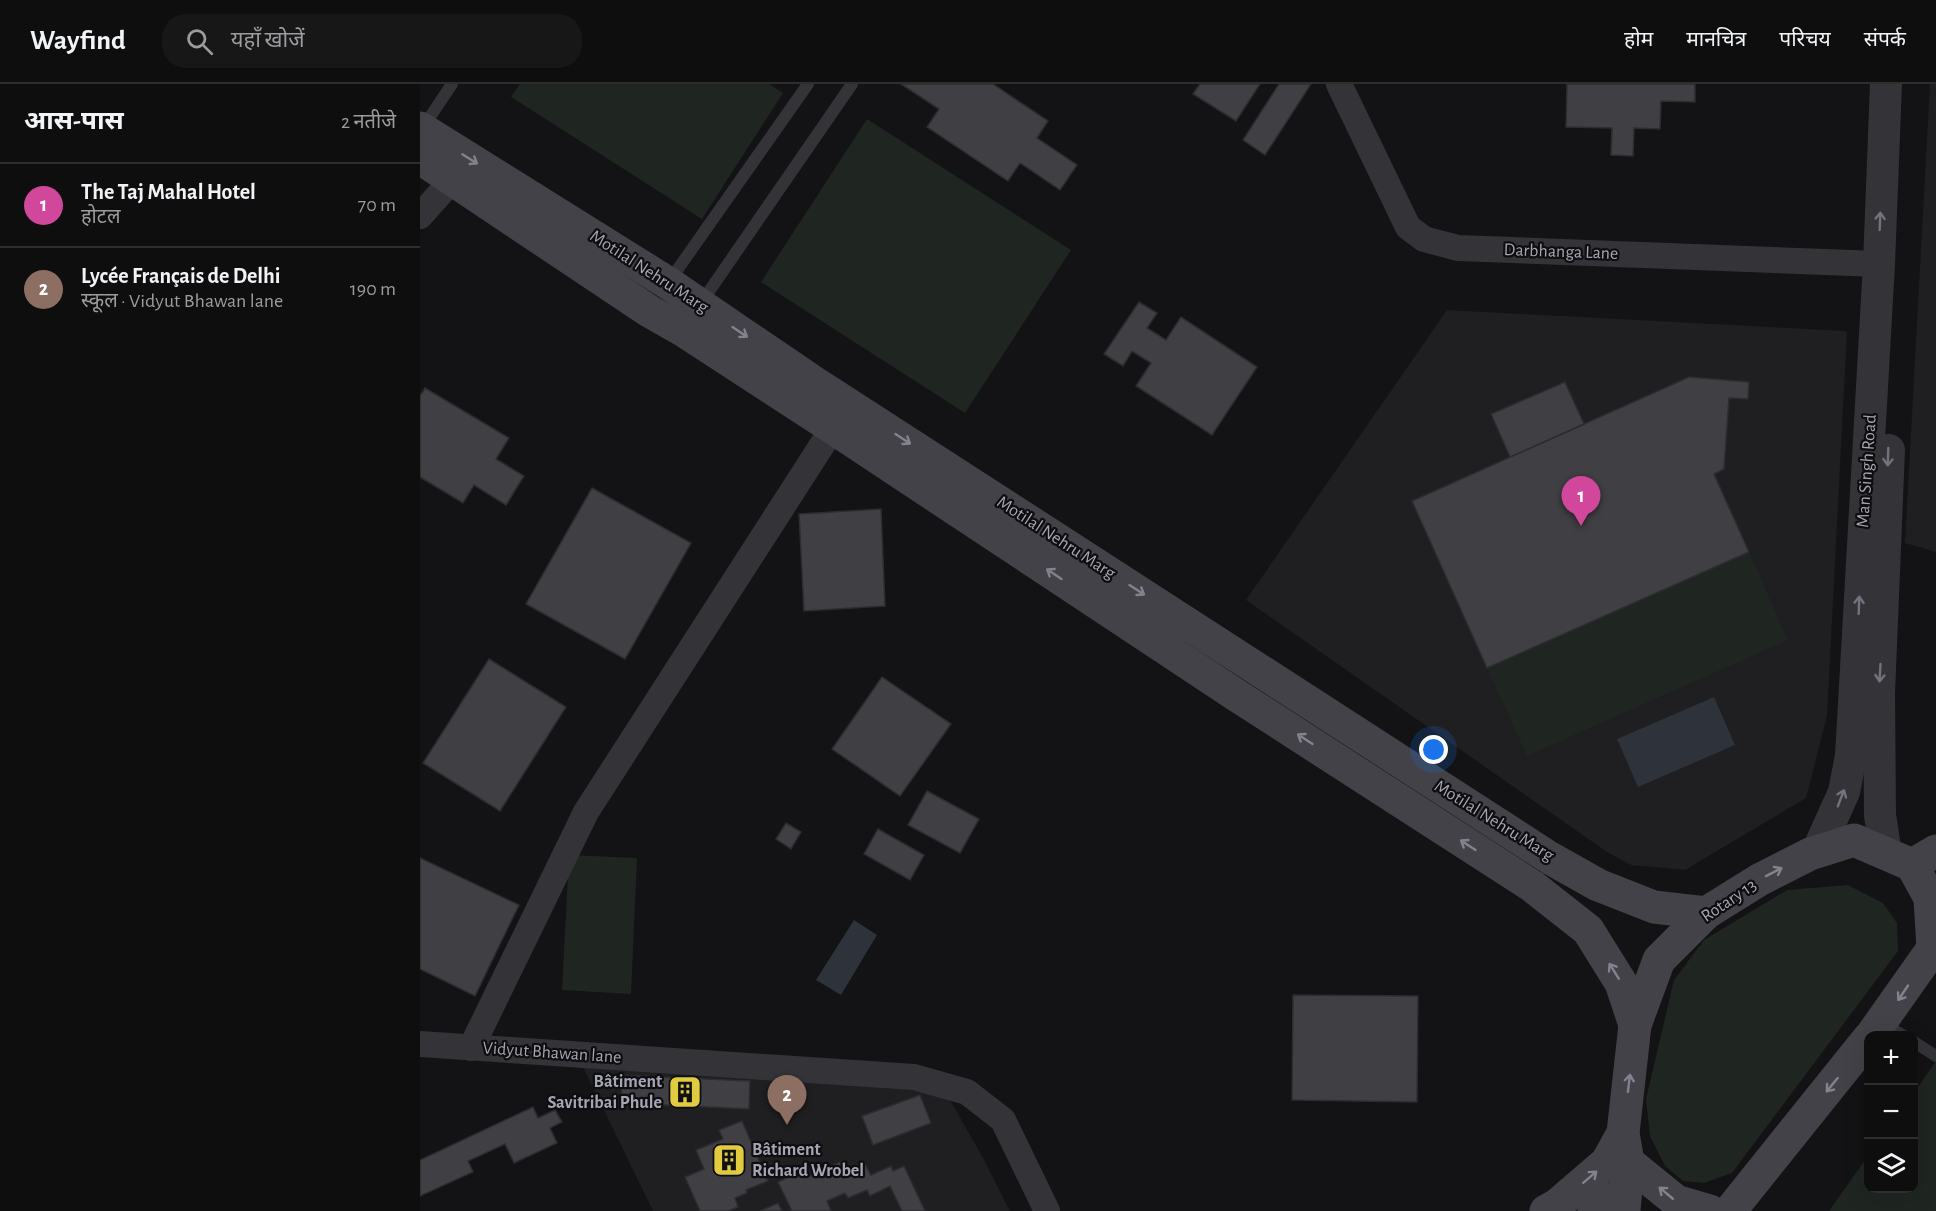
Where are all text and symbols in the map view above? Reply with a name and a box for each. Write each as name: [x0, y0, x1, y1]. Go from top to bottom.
search box: [162, 14, 582, 68]
icon: search: [183, 25, 216, 58]
text: Wayfind: [30, 27, 126, 55]
text: यहाँ खोजें: [231, 29, 305, 51]
text: होम: [1624, 29, 1653, 50]
text: मानचित्र: [1686, 29, 1746, 50]
text: परिचय: [1779, 29, 1831, 50]
text: संपर्क: [1864, 29, 1906, 50]
text: आस-पास: [24, 108, 124, 134]
text: 2 नतीजे: [341, 112, 396, 132]
one-way arrow: [461, 152, 478, 165]
text: The Taj Mahal Hotel: [81, 181, 256, 203]
text: 1: [40, 195, 47, 215]
text: 70 m: [358, 195, 396, 215]
text: होटल: [81, 207, 120, 227]
one-way arrow: [1875, 212, 1886, 232]
street label: Motilal Nehru Marg: [587, 227, 712, 317]
street label: Darbhanga Lane: [1503, 241, 1619, 263]
text: Lycée Français de Delhi: [81, 265, 281, 287]
text: 2: [39, 279, 48, 299]
text: 190 m: [350, 279, 396, 299]
text: स्कूल · Vidyut Bhawan lane: [81, 291, 283, 311]
one-way arrow: [731, 326, 748, 338]
street label: Man Singh Road: [1854, 414, 1880, 528]
one-way arrow: [894, 433, 911, 445]
one-way arrow: [1883, 447, 1894, 466]
pin: 1: [1562, 476, 1600, 526]
street label: Motilal Nehru Marg: [994, 493, 1119, 583]
one-way arrow: [1046, 568, 1063, 580]
one-way arrow: [1129, 584, 1145, 596]
one-way arrow: [1853, 595, 1864, 615]
one-way arrow: [1874, 662, 1885, 682]
one-way arrow: [1297, 733, 1313, 745]
your location: [1419, 735, 1448, 764]
street label: Motilal Nehru Marg: [1431, 777, 1557, 865]
one-way arrow: [1836, 790, 1847, 808]
one-way arrow: [1460, 839, 1477, 851]
one-way arrow: [1765, 866, 1783, 877]
street label: Rotary 13: [1698, 876, 1760, 926]
one-way arrow: [1607, 963, 1619, 980]
one-way arrow: [1896, 984, 1909, 1001]
map controls: [1864, 1031, 1918, 1193]
button: +: [1864, 1031, 1918, 1085]
street label: Vidyut Bhawan lane: [482, 1039, 622, 1067]
place label: Bâtiment Savitribai Phule: [547, 1073, 662, 1112]
building icon: Bâtiment Savitribai Phule: [667, 1074, 703, 1110]
one-way arrow: [1623, 1074, 1634, 1093]
pin: 2: [768, 1076, 806, 1125]
one-way arrow: [1825, 1076, 1838, 1092]
button: −: [1864, 1085, 1918, 1139]
button: layers: [1864, 1139, 1918, 1193]
place label: Bâtiment Richard Wrobel: [752, 1141, 864, 1180]
building icon: Bâtiment Richard Wrobel: [711, 1142, 747, 1178]
one-way arrow: [1582, 1170, 1597, 1184]
one-way arrow: [1659, 1186, 1674, 1200]

